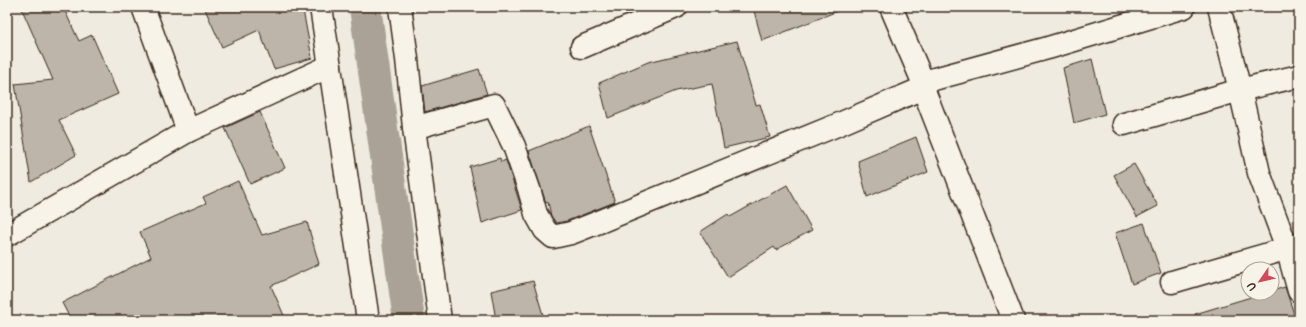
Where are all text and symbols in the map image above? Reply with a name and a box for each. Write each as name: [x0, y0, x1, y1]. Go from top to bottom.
north arrow: [1240, 261, 1280, 301]
text: U: [1245, 280, 1260, 293]

